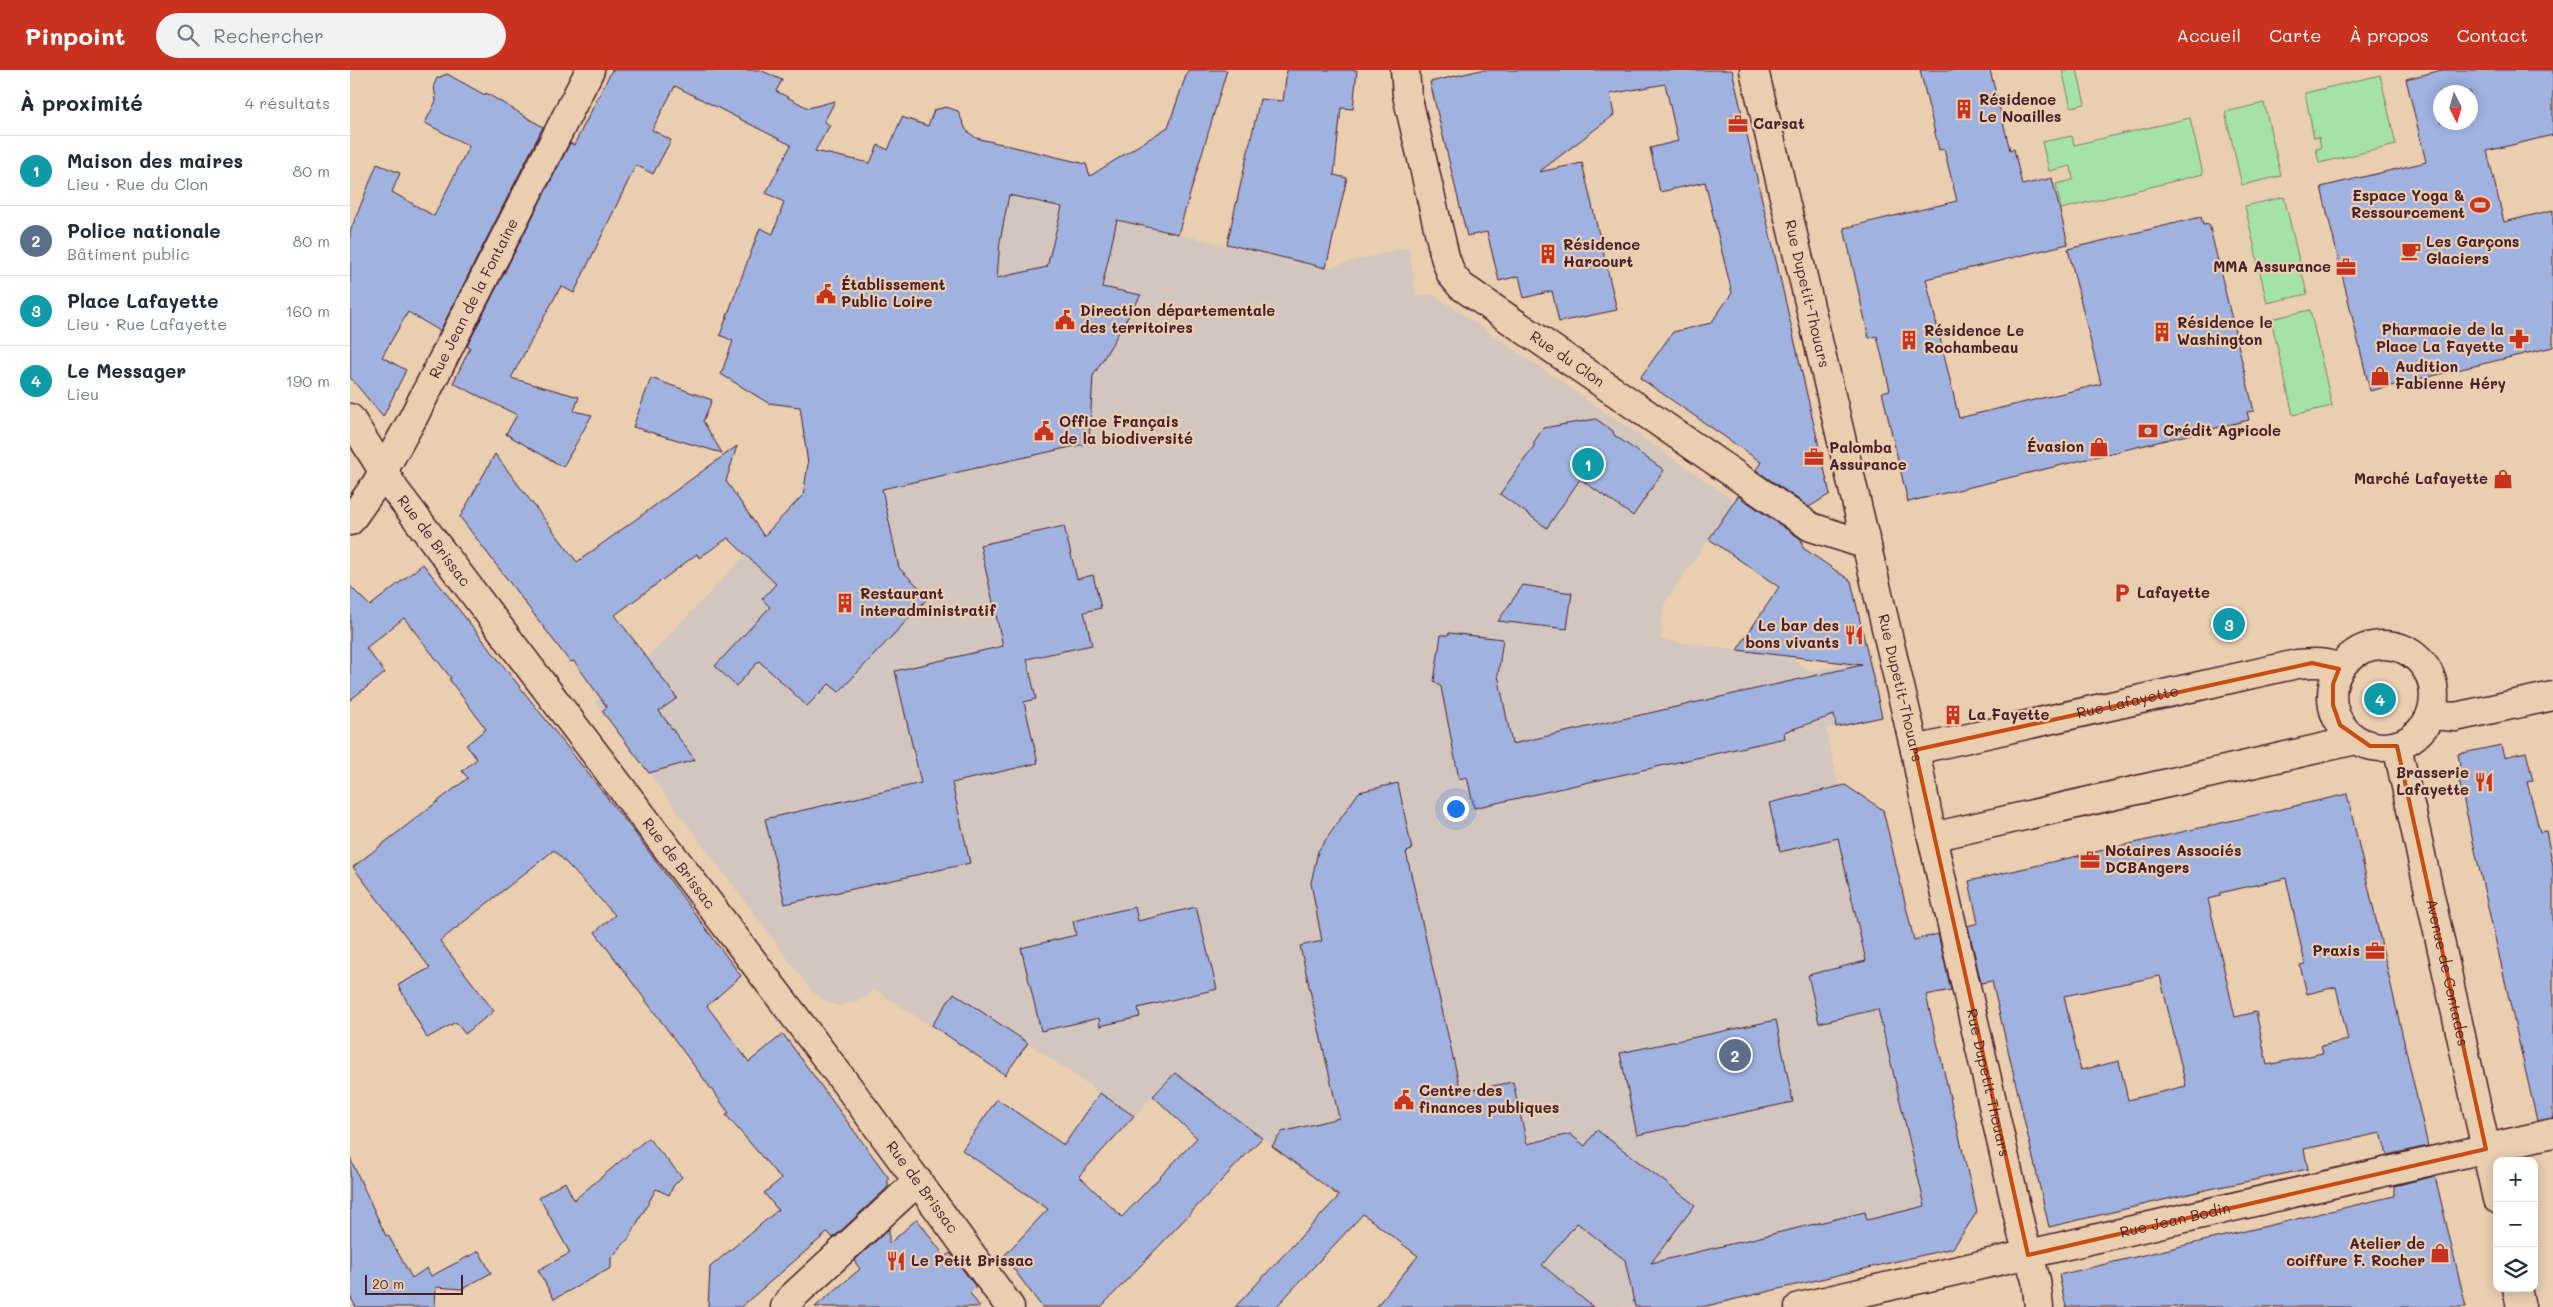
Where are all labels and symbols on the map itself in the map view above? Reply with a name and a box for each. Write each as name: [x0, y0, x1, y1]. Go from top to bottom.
north arrow: [2433, 85, 2478, 130]
place label: Résidence Le Noailles: [1979, 89, 2061, 126]
building icon: Résidence Le Noailles: [1953, 98, 1975, 120]
office icon: Carsat: [1727, 113, 1749, 135]
place label: Carsat: [1753, 113, 1805, 133]
place label: Espace Yoga & Ressourcement: [2351, 185, 2465, 222]
sports icon: Espace Yoga & Ressourcement: [2469, 194, 2491, 216]
street label: Rue Jean de la Fontaine: [424, 214, 522, 382]
street label: Rue Dupetit-Thouars: [1781, 218, 1835, 370]
place label: Les Garçons Glaciers: [2426, 231, 2519, 268]
place label: Résidence Harcourt: [1563, 234, 1640, 271]
cafe icon: Les Garçons Glaciers: [2400, 240, 2422, 262]
building icon: Résidence Harcourt: [1537, 243, 1559, 265]
place label: MMA Assurance: [2213, 256, 2331, 276]
office icon: MMA Assurance: [2335, 256, 2357, 278]
place label: Établissement Public Loire: [841, 274, 946, 311]
public building icon: Établissement Public Loire: [815, 283, 837, 305]
place label: Direction départementale des territoires: [1080, 300, 1275, 337]
public building icon: Direction départementale des territoires: [1054, 309, 1076, 331]
place label: Résidence le Washington: [2177, 312, 2273, 349]
place label: Pharmacie de la Place La Fayette: [2376, 319, 2504, 356]
place label: Résidence Le Rochambeau: [1924, 320, 2024, 357]
building icon: Résidence le Washington: [2151, 321, 2173, 343]
street label: Rue du Clon: [1527, 326, 1609, 391]
pharmacy icon: Pharmacie de la Place La Fayette: [2508, 328, 2530, 350]
building icon: Résidence Le Rochambeau: [1898, 329, 1920, 351]
place label: Audition Fabienne Héry: [2395, 356, 2506, 393]
shop icon: Audition Fabienne Héry: [2369, 365, 2391, 387]
place label: Office Français de la biodiversité: [1059, 411, 1193, 448]
public building icon: Office Français de la biodiversité: [1033, 420, 1055, 442]
bank icon: Crédit Agricole: [2137, 420, 2159, 442]
place label: Crédit Agricole: [2163, 420, 2281, 440]
place label: Évasion: [2027, 436, 2084, 456]
shop icon: Évasion: [2088, 436, 2110, 458]
place label: Palomba Assurance: [1829, 437, 1907, 474]
pin: 1: [1572, 445, 1604, 483]
office icon: Palomba Assurance: [1803, 446, 1825, 468]
place label: Marché Lafayette: [2354, 468, 2488, 488]
shop icon: Marché Lafayette: [2492, 468, 2514, 490]
street label: Rue de Brissac: [393, 491, 476, 590]
parking icon: Lafayette: [2111, 582, 2133, 604]
place label: Lafayette: [2137, 582, 2210, 602]
place label: Restaurant interadministratif: [860, 583, 996, 620]
building icon: Restaurant interadministratif: [834, 592, 856, 614]
pin: 3: [2213, 605, 2245, 643]
street label: Rue Dupetit-Thouars: [1874, 612, 1928, 763]
place label: Le bar des bons vivants: [1745, 615, 1839, 652]
restaurant icon: Le bar des bons vivants: [1843, 624, 1865, 646]
street label: Rue Lafayette: [2075, 680, 2180, 722]
pin: 4: [2364, 680, 2396, 718]
building icon: La Fayette: [1942, 704, 1964, 726]
place label: La Fayette: [1968, 704, 2050, 724]
place label: Brasserie Lafayette: [2396, 762, 2469, 799]
restaurant icon: Brasserie Lafayette: [2473, 771, 2495, 793]
your location: [1443, 796, 1469, 822]
street label: Rue de Brissac: [638, 813, 721, 913]
place label: Notaires Associés DCBAngers: [2105, 840, 2242, 877]
office icon: Notaires Associés DCBAngers: [2079, 849, 2101, 871]
street label: Avenue de Contades: [2422, 897, 2474, 1048]
place label: Praxis: [2312, 940, 2360, 960]
office icon: Praxis: [2364, 940, 2386, 962]
street label: Rue Dupetit-Thouars: [1962, 1007, 2015, 1159]
pin: 2: [1719, 1036, 1751, 1074]
place label: Centre des finances publiques: [1419, 1080, 1559, 1117]
public building icon: Centre des finances publiques: [1393, 1089, 1415, 1111]
street label: Rue de Brissac: [882, 1137, 963, 1237]
street label: Rue Jean Bodin: [2118, 1197, 2232, 1242]
place label: Atelier de coiffure F. Rocher: [2286, 1233, 2425, 1270]
shop icon: Atelier de coiffure F. Rocher: [2429, 1242, 2451, 1264]
restaurant icon: Le Petit Brissac: [885, 1250, 907, 1272]
place label: Le Petit Brissac: [911, 1250, 1033, 1270]
scale bar: [365, 1272, 462, 1295]

